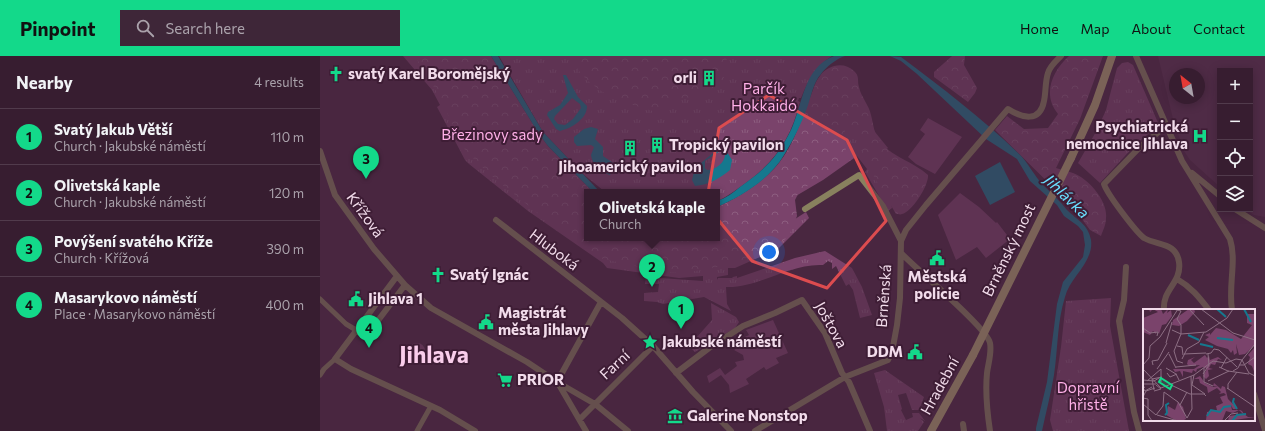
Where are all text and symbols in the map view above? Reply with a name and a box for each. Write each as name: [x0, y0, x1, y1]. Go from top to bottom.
search box: [120, 10, 400, 46]
text: Pinpoint: [20, 17, 96, 40]
icon: search: [134, 17, 156, 39]
text: Search here: [166, 19, 245, 37]
text: Home: [1020, 20, 1059, 37]
text: Map: [1081, 20, 1109, 37]
text: About: [1131, 20, 1171, 37]
text: Contact: [1193, 20, 1245, 37]
place label: svatý Karel Boromějský: [348, 64, 511, 82]
church icon: svatý Karel Boromějský: [327, 65, 345, 83]
place label: orli: [674, 68, 697, 86]
north arrow: [1169, 68, 1205, 104]
map controls: [1217, 68, 1253, 212]
button: +: [1217, 68, 1253, 104]
building icon: orli: [700, 69, 718, 87]
text: Nearby: [16, 72, 73, 93]
text: 4 results: [254, 74, 304, 90]
park label: Parčík Hokkaidó: [731, 79, 797, 114]
button: −: [1217, 104, 1253, 140]
place label: Psychiatrická nemocnice Jihlava: [1066, 117, 1188, 152]
text: Svatý Jakub Větší: [54, 120, 173, 138]
park label: Březinovy sady: [441, 125, 543, 143]
hospital icon: Psychiatrická nemocnice Jihlava: [1191, 127, 1209, 145]
text: 1: [26, 129, 32, 145]
text: 110 m: [271, 129, 304, 145]
place label: Tropický pavilon: [669, 135, 783, 153]
building icon: Tropický pavilon: [648, 136, 666, 154]
text: Church · Jakubské náměstí: [54, 138, 206, 154]
building icon: Jihoamerický pavilon: [621, 139, 639, 157]
button: locate: [1217, 140, 1253, 176]
pin: 3: [353, 146, 379, 179]
place label: Jihoamerický pavilon: [558, 157, 702, 175]
water label: Jihlávka: [1039, 168, 1094, 222]
text: Olivetská kaple: [54, 176, 160, 194]
button: layers: [1217, 176, 1253, 212]
text: 2: [25, 185, 33, 201]
text: 120 m: [269, 185, 304, 201]
street label: Křížová: [343, 188, 388, 240]
popup: [584, 189, 720, 241]
text: Church · Jakubské náměstí: [54, 194, 206, 210]
text: Olivetská kaple: [599, 198, 705, 216]
street label: Brněnský most: [978, 200, 1038, 299]
text: Church: [599, 216, 641, 232]
street label: Hluboká: [526, 225, 583, 274]
text: Povýšení svatého Kříže: [54, 232, 213, 250]
text: 3: [25, 241, 33, 257]
text: 390 m: [266, 241, 304, 257]
your location: [759, 242, 779, 262]
public building icon: Městská policie: [928, 249, 946, 267]
text: Church · Křížová: [54, 250, 149, 266]
pin: 2: [639, 254, 665, 287]
street label: Brněnská: [872, 264, 894, 328]
place label: Svatý Ignác: [450, 265, 529, 283]
church icon: Svatý Ignác: [429, 266, 447, 284]
place label: Městská policie: [908, 267, 967, 302]
text: Masarykovo náměstí: [54, 288, 197, 306]
place label: Jihlava 1: [368, 289, 423, 307]
public building icon: Jihlava 1: [347, 290, 365, 308]
pin: 1: [668, 296, 694, 329]
text: 4: [25, 297, 33, 313]
text: 400 m: [265, 297, 304, 313]
street label: Joštova: [812, 298, 852, 351]
place label: Magistrát města Jihlavy: [498, 303, 590, 338]
text: Place · Masarykovo náměstí: [54, 306, 215, 322]
inset map: [1143, 309, 1255, 421]
public building icon: Magistrát města Jihlavy: [477, 313, 495, 331]
pin: 4: [356, 315, 382, 348]
place label: Jakubské náměstí: [662, 332, 782, 350]
place icon: Jakubské náměstí: [641, 333, 659, 351]
district label: Jihlava: [399, 340, 469, 368]
place label: DDM: [867, 342, 903, 360]
public building icon: DDM: [906, 343, 924, 361]
street label: Farní: [596, 345, 634, 383]
street label: Hradební: [916, 353, 963, 417]
place label: PRIOR: [517, 370, 565, 388]
supermarket icon: PRIOR: [496, 371, 514, 389]
park label: Dopravní hřistě: [1057, 378, 1120, 413]
place label: Galerine Nonstop: [687, 406, 808, 424]
museum icon: Galerine Nonstop: [666, 407, 684, 425]

